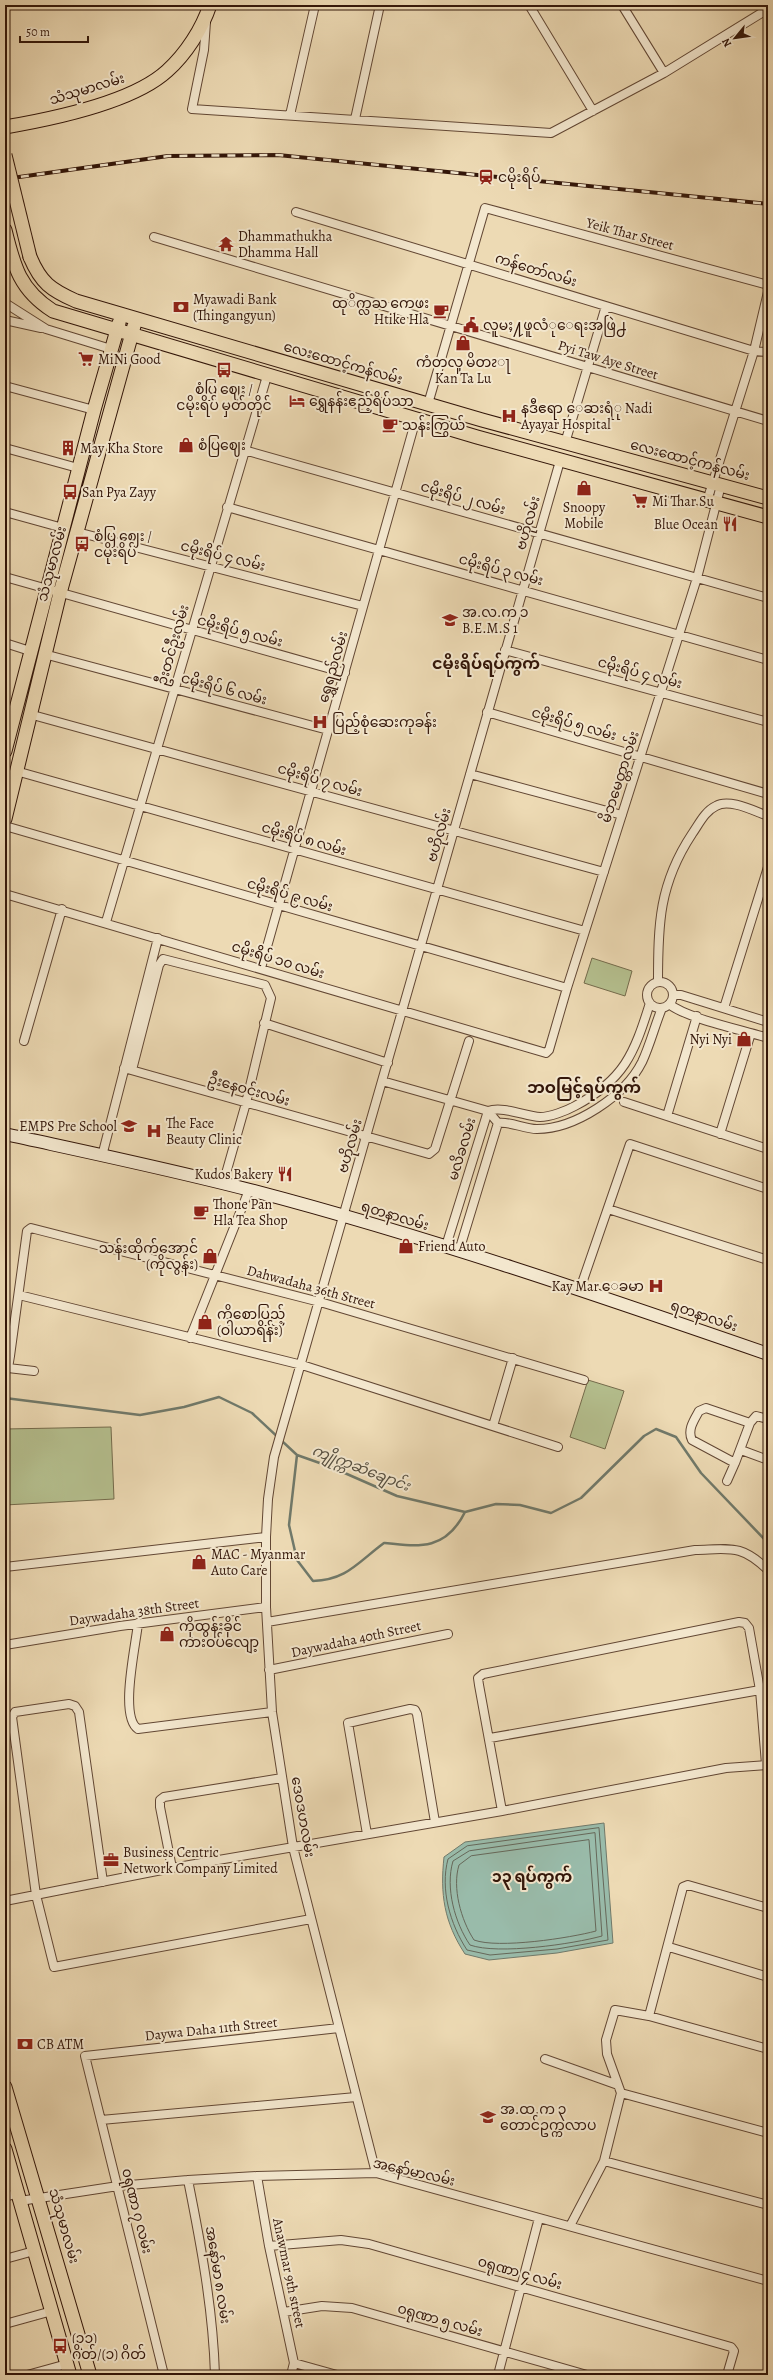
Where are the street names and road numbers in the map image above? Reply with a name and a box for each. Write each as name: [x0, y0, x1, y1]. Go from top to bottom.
street label: သံသုမာလမ်း: [47, 68, 127, 111]
street label: Yeik Thar Street: [583, 213, 676, 255]
street label: ကန်တော်လမ်း: [492, 248, 579, 293]
street label: လေးထောင့်ကန်လမ်း: [281, 336, 405, 391]
street label: Pyi Taw Aye Street: [555, 336, 661, 384]
street label: လေးထောင့်ကန်လမ်း: [628, 434, 752, 487]
street label: ငမိုးရိပ် ၂ လမ်း: [418, 476, 508, 521]
street label: ဗဟိုလမ်း: [510, 494, 547, 553]
street label: သံသုမာလမ်း: [32, 524, 73, 604]
street label: ငမိုးရိပ် ၄ လမ်း: [178, 535, 268, 578]
street label: ငမိုးရိပ် ၃ လမ်း: [456, 549, 546, 592]
street label: ဦးတင်ဦးလမ်း: [151, 602, 196, 688]
street label: ငမိုးရိပ် ၅ လမ်း: [195, 610, 285, 653]
street label: ရွှေရည်လမ်း: [313, 629, 354, 706]
street label: ငမိုးရိပ် ၄ လမ်း: [595, 652, 685, 695]
street label: ငမိုးရိပ် ၆ လမ်း: [178, 667, 269, 712]
street label: ငမိုးရိပ် ၅ လမ်း: [529, 702, 619, 747]
street label: မိဘမေတ္တာလမ်း: [595, 728, 646, 826]
street label: ငမိုးရိပ် ၇ လမ်း: [275, 758, 365, 803]
street label: ဗဟိုလမ်း: [421, 806, 458, 865]
street label: ငမိုးရိပ် ၈ လမ်း: [259, 817, 349, 862]
street label: ငမိုးရိပ် ၉ လမ်း: [244, 873, 335, 918]
street label: ငမိုးရိပ် ၁၀ လမ်း: [229, 936, 327, 985]
street label: ဦးနေဝင်းလမ်း: [205, 1068, 292, 1113]
street label: မလိခလမ်း: [442, 1115, 481, 1183]
street label: ဗဟိုလမ်း: [332, 1117, 369, 1176]
street label: ရတနာလမ်း: [358, 1196, 431, 1237]
street label: Dahwadaha 36th Street: [245, 1261, 378, 1313]
street label: ရတနာလမ်း: [667, 1295, 740, 1338]
street label: Daywadaha 38th Street: [68, 1593, 201, 1631]
street label: Daywadaha 40th Street: [289, 1616, 423, 1662]
street label: ဒေဝဒဟလမ်း: [287, 1775, 320, 1859]
street label: Daywa Daha 11th Street: [144, 2013, 279, 2045]
street label: အနော်မာလမ်း: [371, 2152, 457, 2193]
street label: ၀ရုဏာ ၇ လမ်း: [115, 2166, 158, 2256]
street label: သံသုမာလမ်း: [42, 2186, 85, 2266]
street label: Anawmar 9th street: [268, 2215, 310, 2330]
street label: အနော်မာ ၈ လမ်း: [199, 2225, 236, 2325]
street label: ၀ရုဏာ ၄ လမ်း: [475, 2251, 565, 2296]
street label: ၀ရုဏာ ၅ လမ်း: [395, 2298, 485, 2343]

